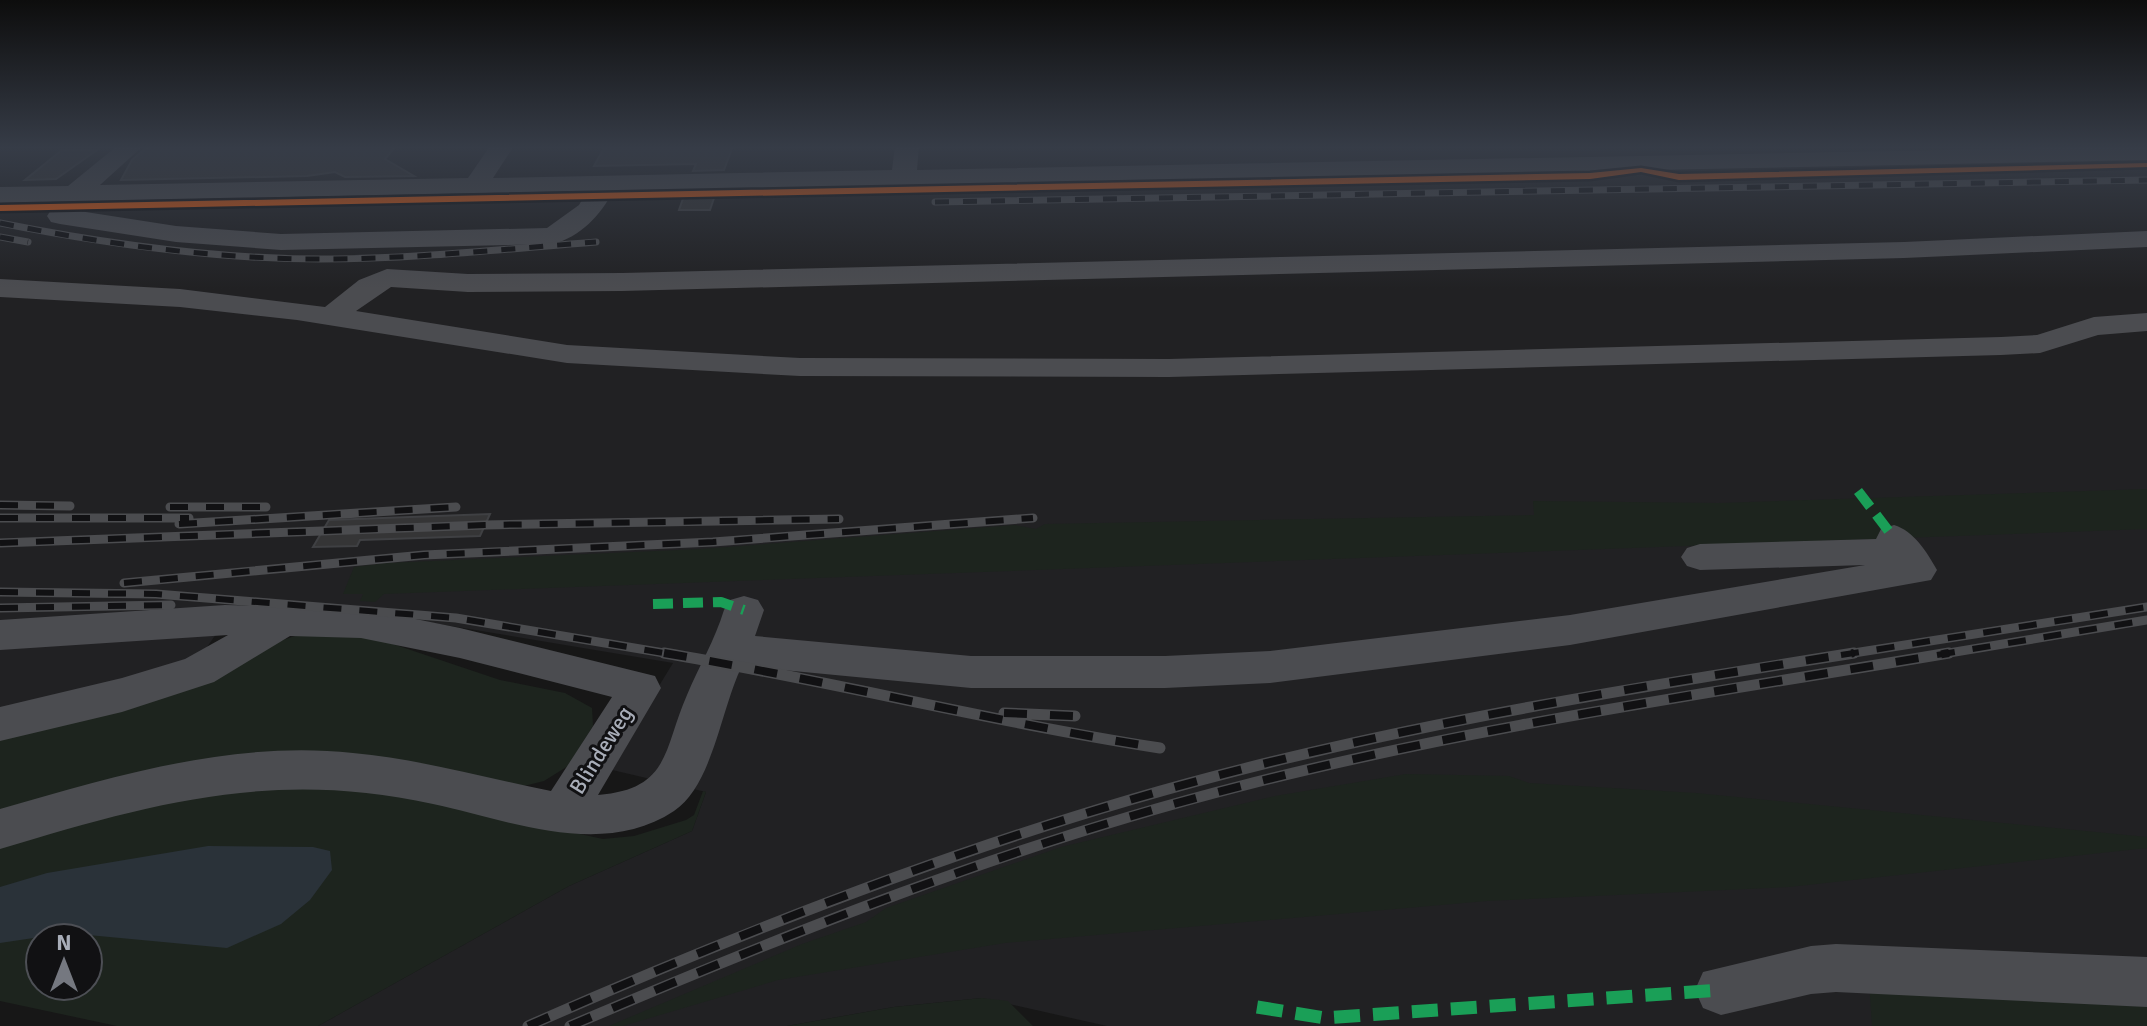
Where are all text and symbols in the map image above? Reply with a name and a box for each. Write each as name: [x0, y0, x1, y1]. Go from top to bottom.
street label: Blindeweg: [564, 701, 638, 799]
north arrow: [24, 922, 104, 1002]
text: N: [56, 929, 72, 956]

